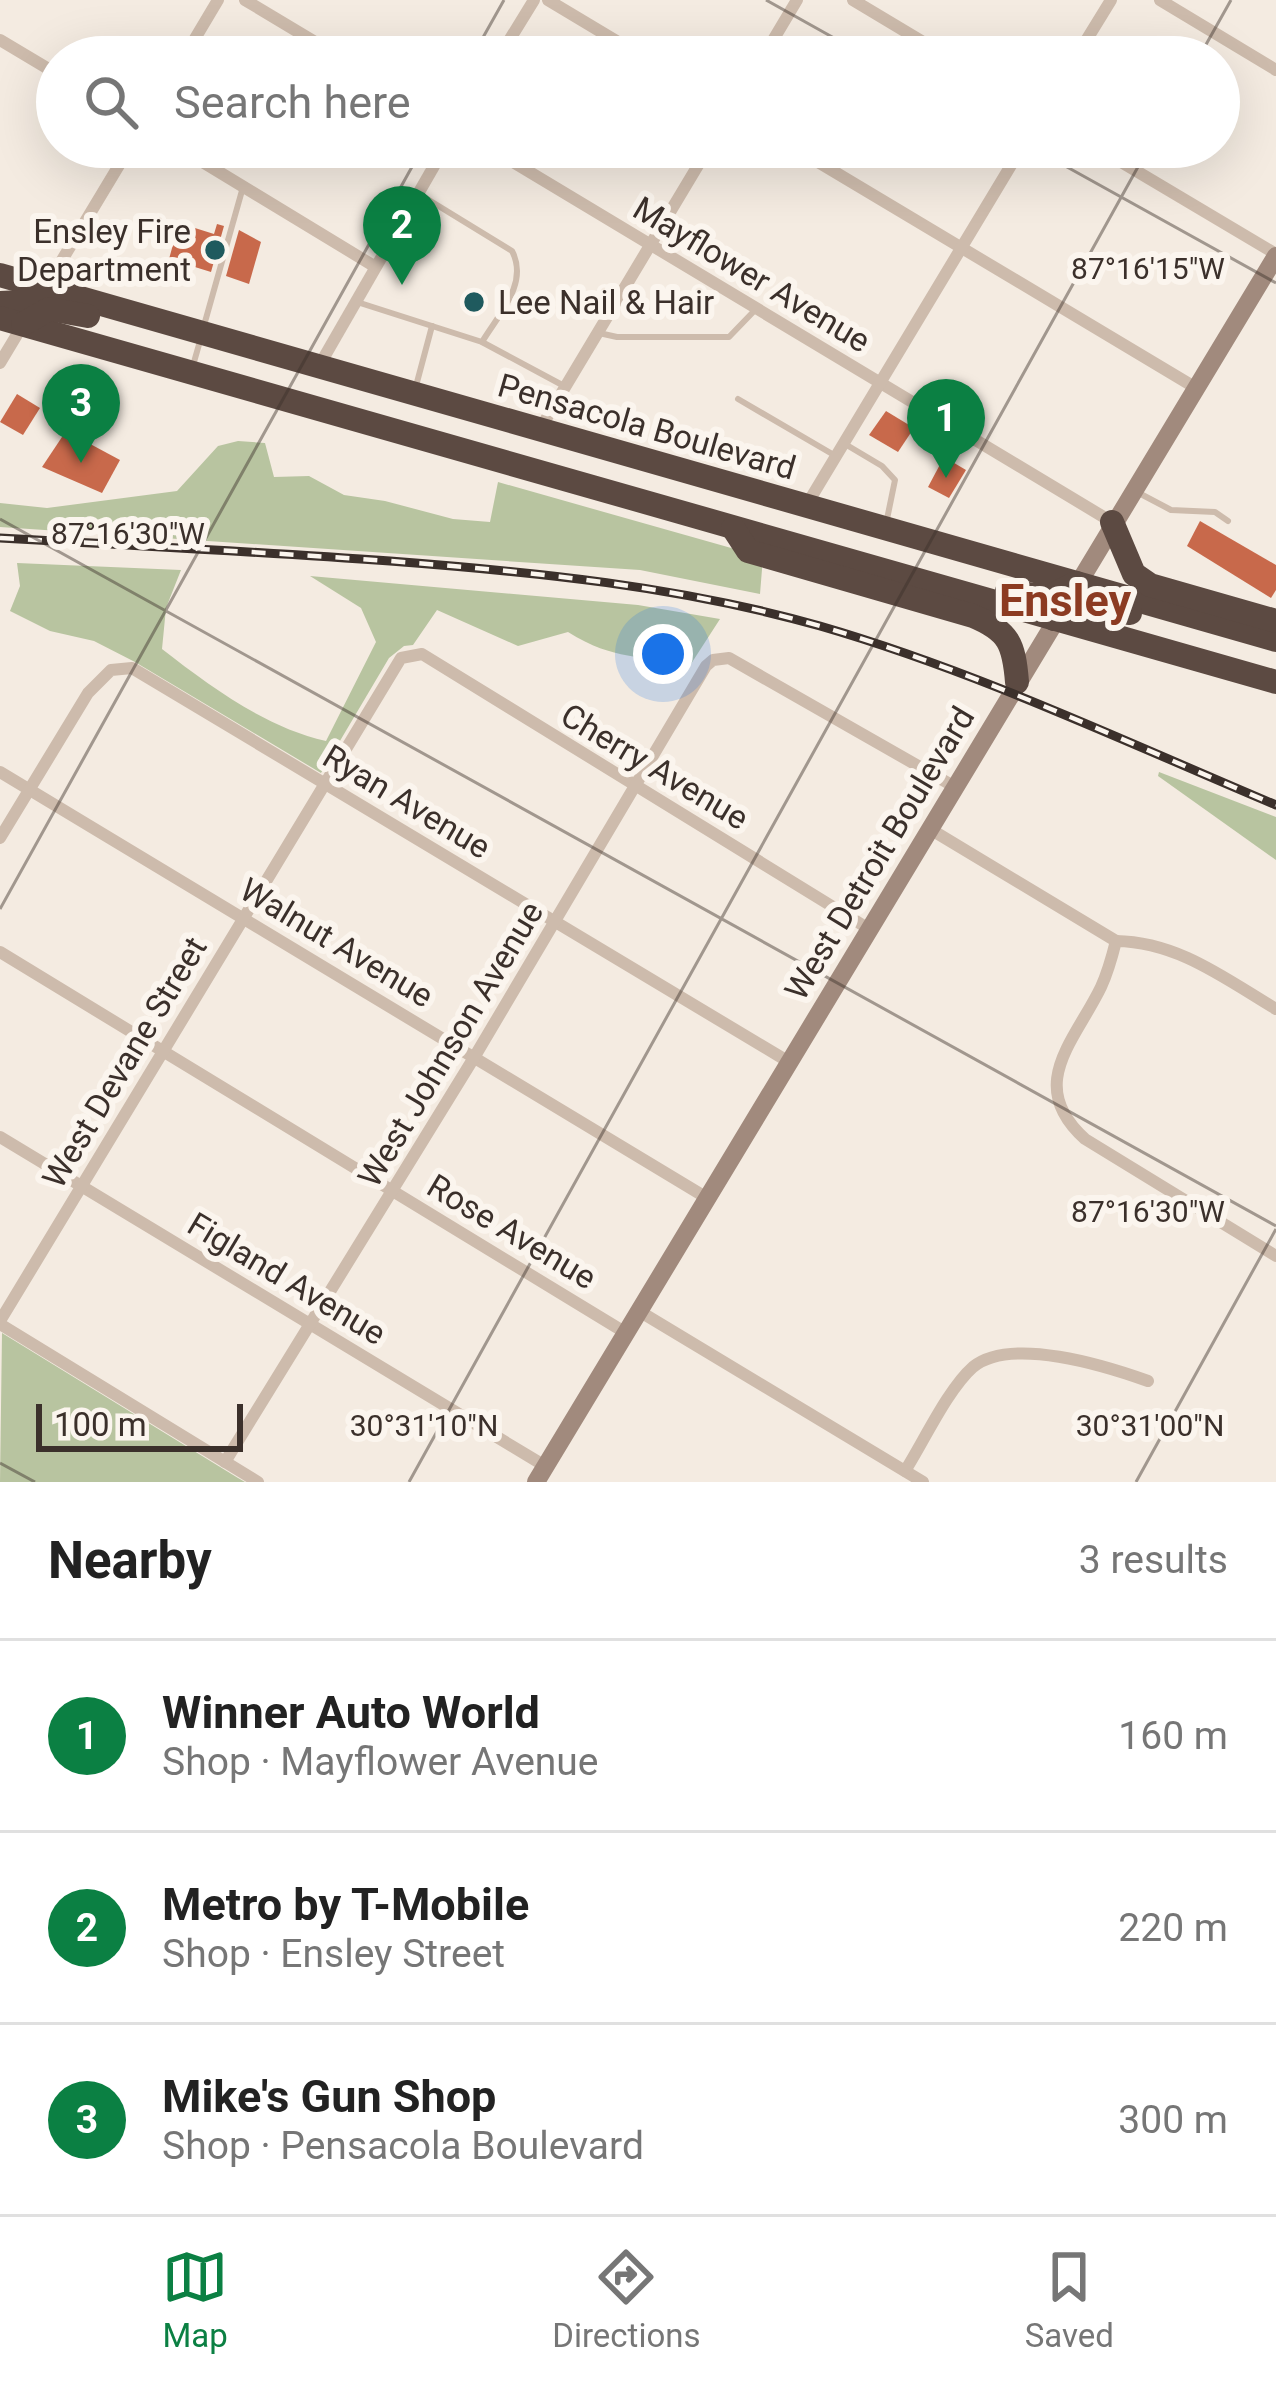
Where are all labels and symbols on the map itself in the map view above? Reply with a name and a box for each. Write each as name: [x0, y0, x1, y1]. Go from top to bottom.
pin: 2: [363, 186, 441, 285]
street label: Mayflower Avenue: [626, 188, 877, 360]
place label: Ensley Fire Department: [17, 212, 191, 289]
marker: Ensley Fire Department: [202, 237, 228, 263]
text: 87°16'15"W: [1071, 251, 1225, 286]
place label: Lee Nail & Hair: [498, 283, 714, 322]
marker: Lee Nail & Hair: [461, 289, 487, 315]
pin: 3: [42, 364, 120, 463]
street label: Pensacola Boulevard: [494, 365, 800, 488]
pin: 1: [907, 379, 985, 478]
text: 87°16'30"W: [51, 516, 205, 551]
district label: Ensley: [999, 574, 1131, 627]
your location: [633, 624, 693, 684]
street label: Cherry Avenue: [554, 695, 755, 838]
street label: West Detroit Boulevard: [776, 700, 982, 1007]
street label: Ryan Avenue: [316, 736, 497, 867]
street label: Walnut Avenue: [233, 870, 440, 1015]
street label: West Johnson Avenue: [350, 895, 551, 1194]
street label: West Devane Street: [34, 930, 215, 1195]
street label: Rose Avenue: [420, 1166, 603, 1297]
text: 87°16'30"W: [1071, 1194, 1225, 1229]
street label: Figland Avenue: [181, 1204, 393, 1353]
scale bar: [36, 1398, 243, 1451]
text: 30°31'10"N: [350, 1408, 498, 1443]
text: 30°31'00"N: [1076, 1408, 1224, 1443]

